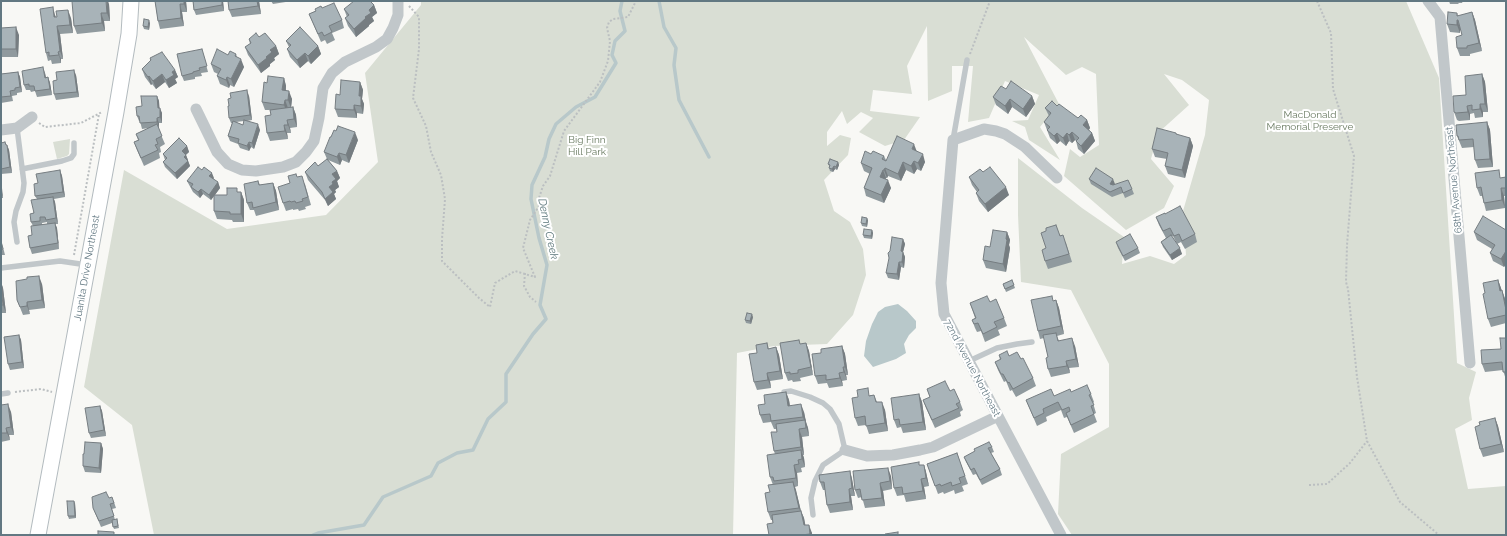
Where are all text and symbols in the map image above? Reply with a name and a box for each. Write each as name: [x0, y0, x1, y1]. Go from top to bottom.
park label: MacDonald Memorial Preserve: [1267, 109, 1353, 132]
street label: 68th Avenue Northeast: [1443, 126, 1465, 234]
park label: Big Finn Hill Park: [568, 134, 606, 158]
water label: Denny Creek: [535, 197, 561, 261]
street label: Juanita Drive Northeast: [72, 214, 102, 322]
street label: 72nd Avenue Northeast: [941, 317, 1003, 419]

